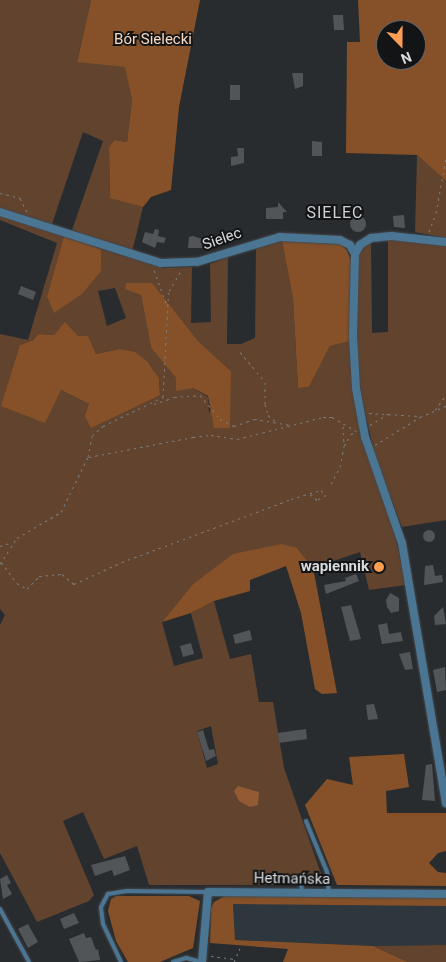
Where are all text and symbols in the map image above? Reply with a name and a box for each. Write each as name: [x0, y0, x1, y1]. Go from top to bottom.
north arrow: [376, 20, 426, 70]
park label: Bór Sielecki: [114, 31, 192, 49]
text: N: [399, 49, 414, 67]
district label: SIELEC: [306, 203, 364, 223]
street label: Sielec: [200, 224, 244, 254]
place label: wapiennik: [301, 558, 369, 576]
marker: wapiennik: [373, 561, 385, 573]
street label: Hetmańska: [254, 869, 330, 889]

